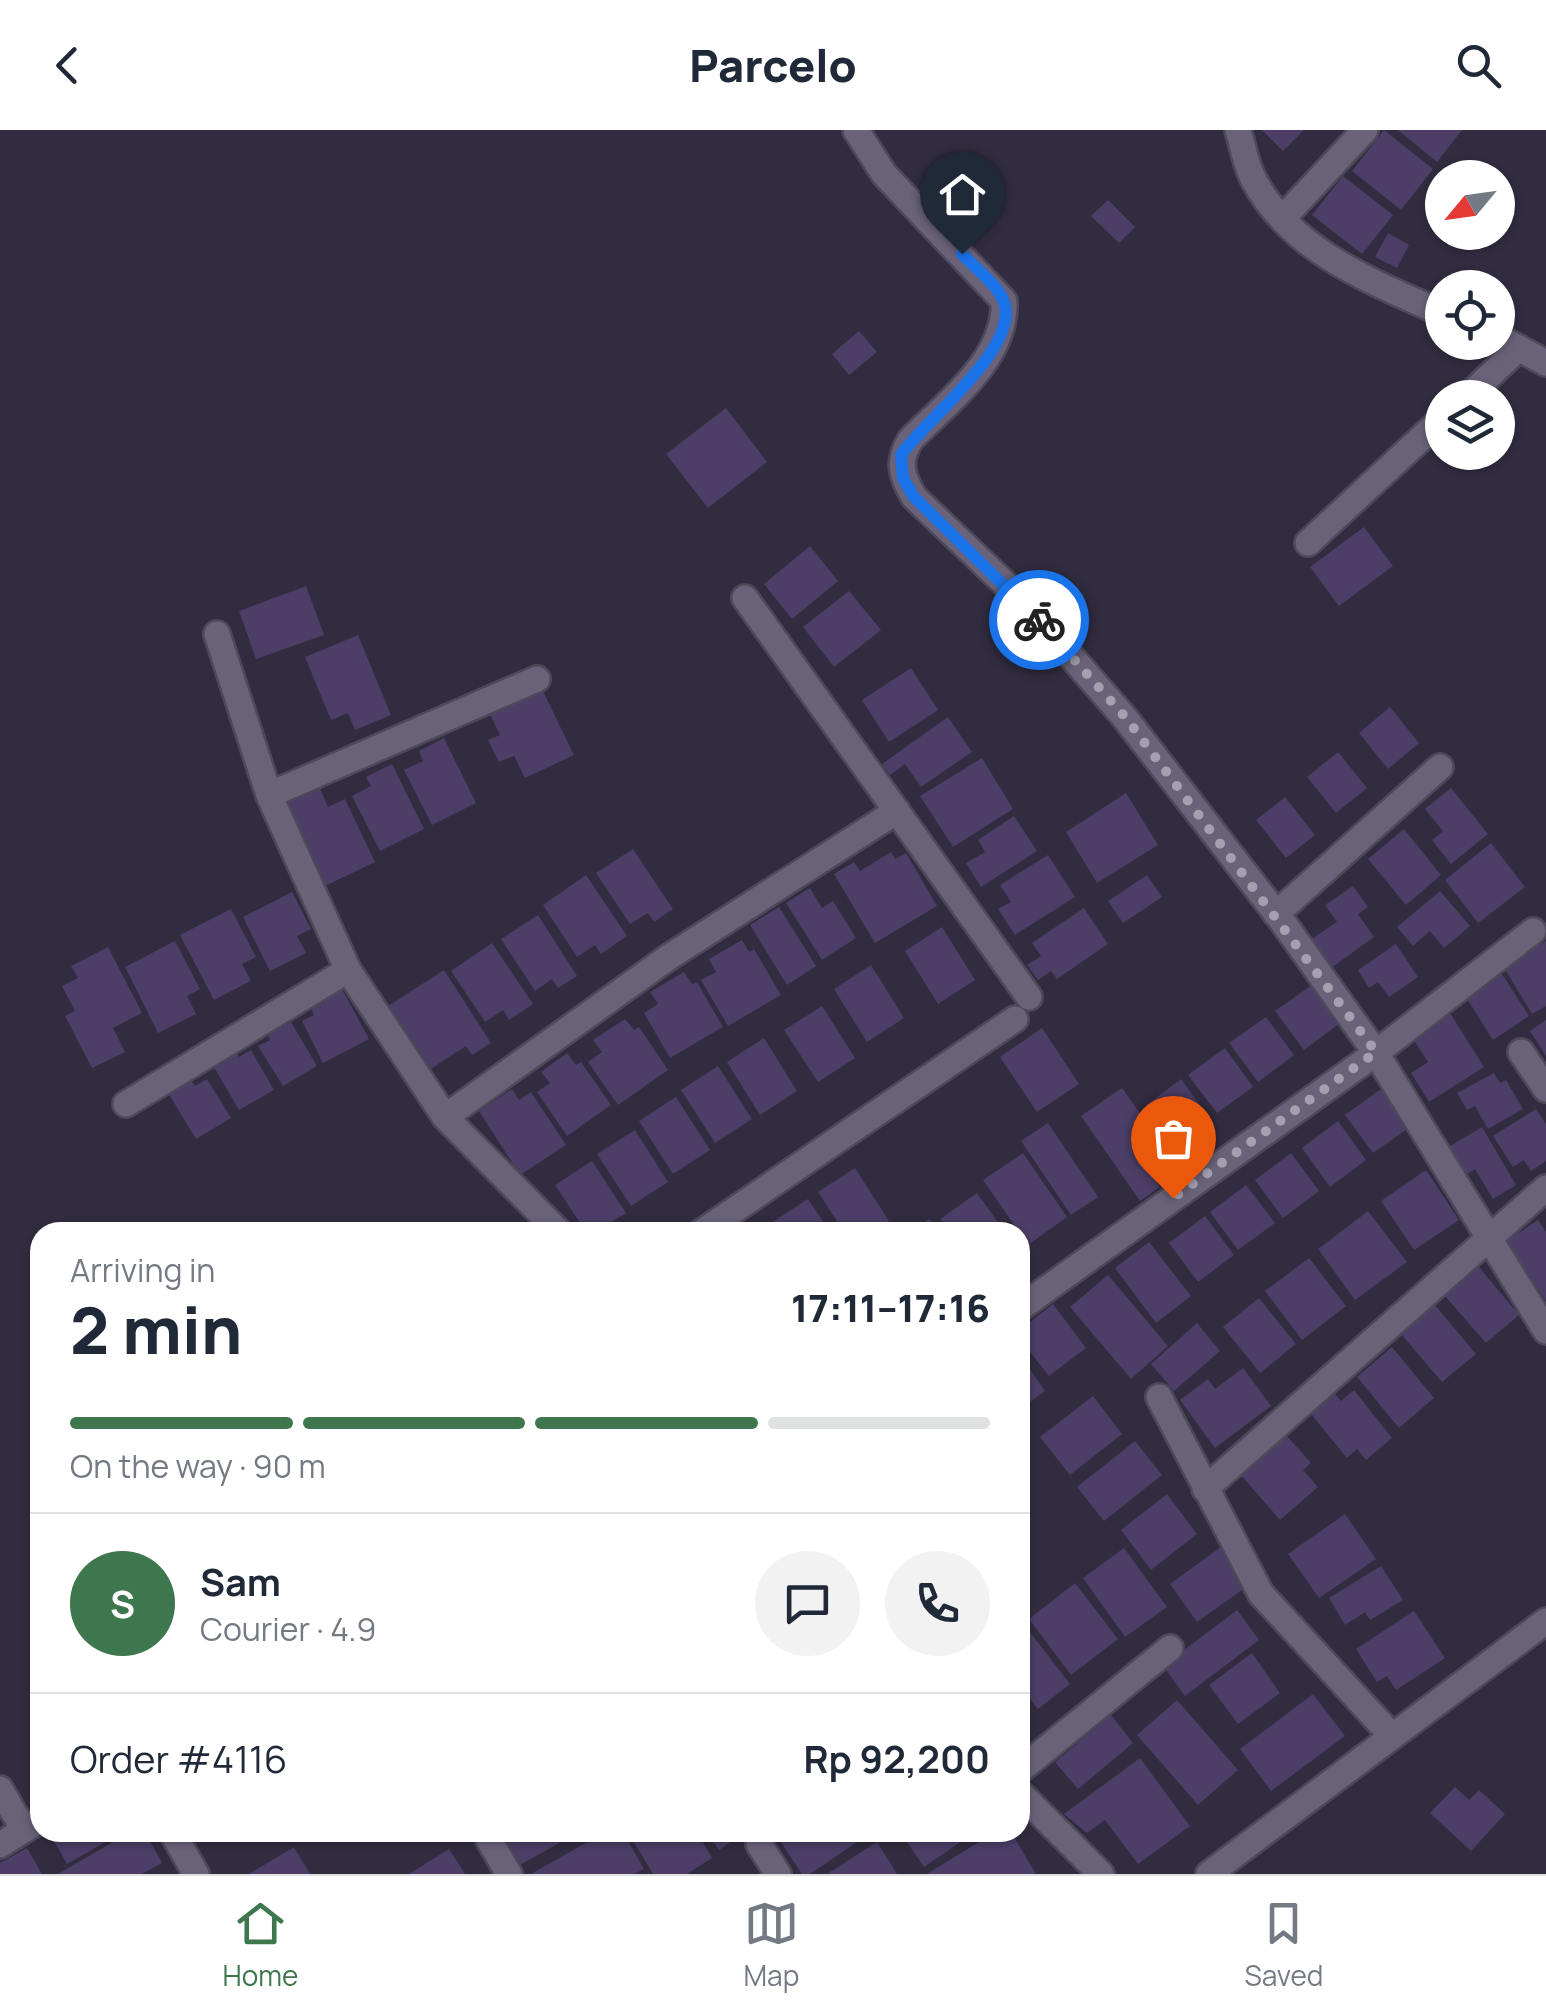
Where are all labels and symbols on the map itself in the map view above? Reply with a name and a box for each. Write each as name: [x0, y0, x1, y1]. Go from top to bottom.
pin: [920, 152, 1005, 255]
north arrow: [1425, 160, 1515, 250]
courier: [989, 570, 1089, 670]
pin: [1131, 1096, 1216, 1199]

